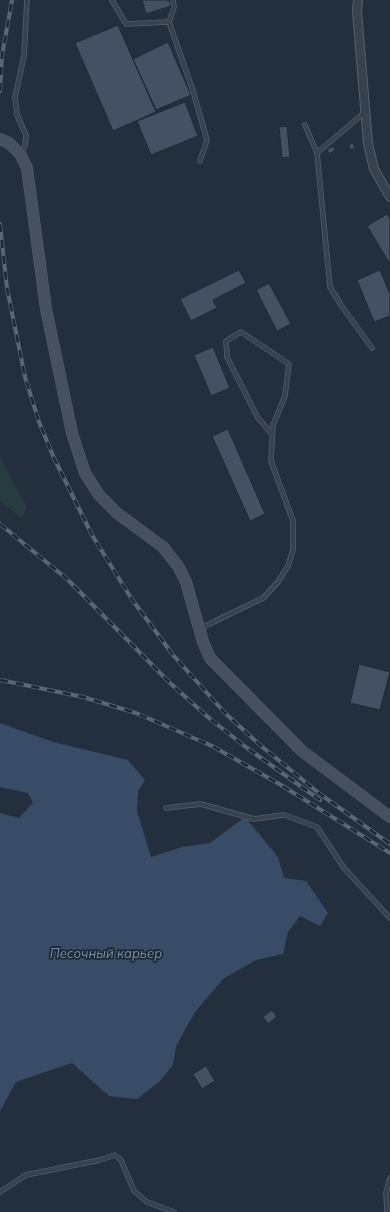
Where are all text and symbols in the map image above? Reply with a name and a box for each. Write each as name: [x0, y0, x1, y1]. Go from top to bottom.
water label: Песочный карьер: [50, 946, 162, 962]

